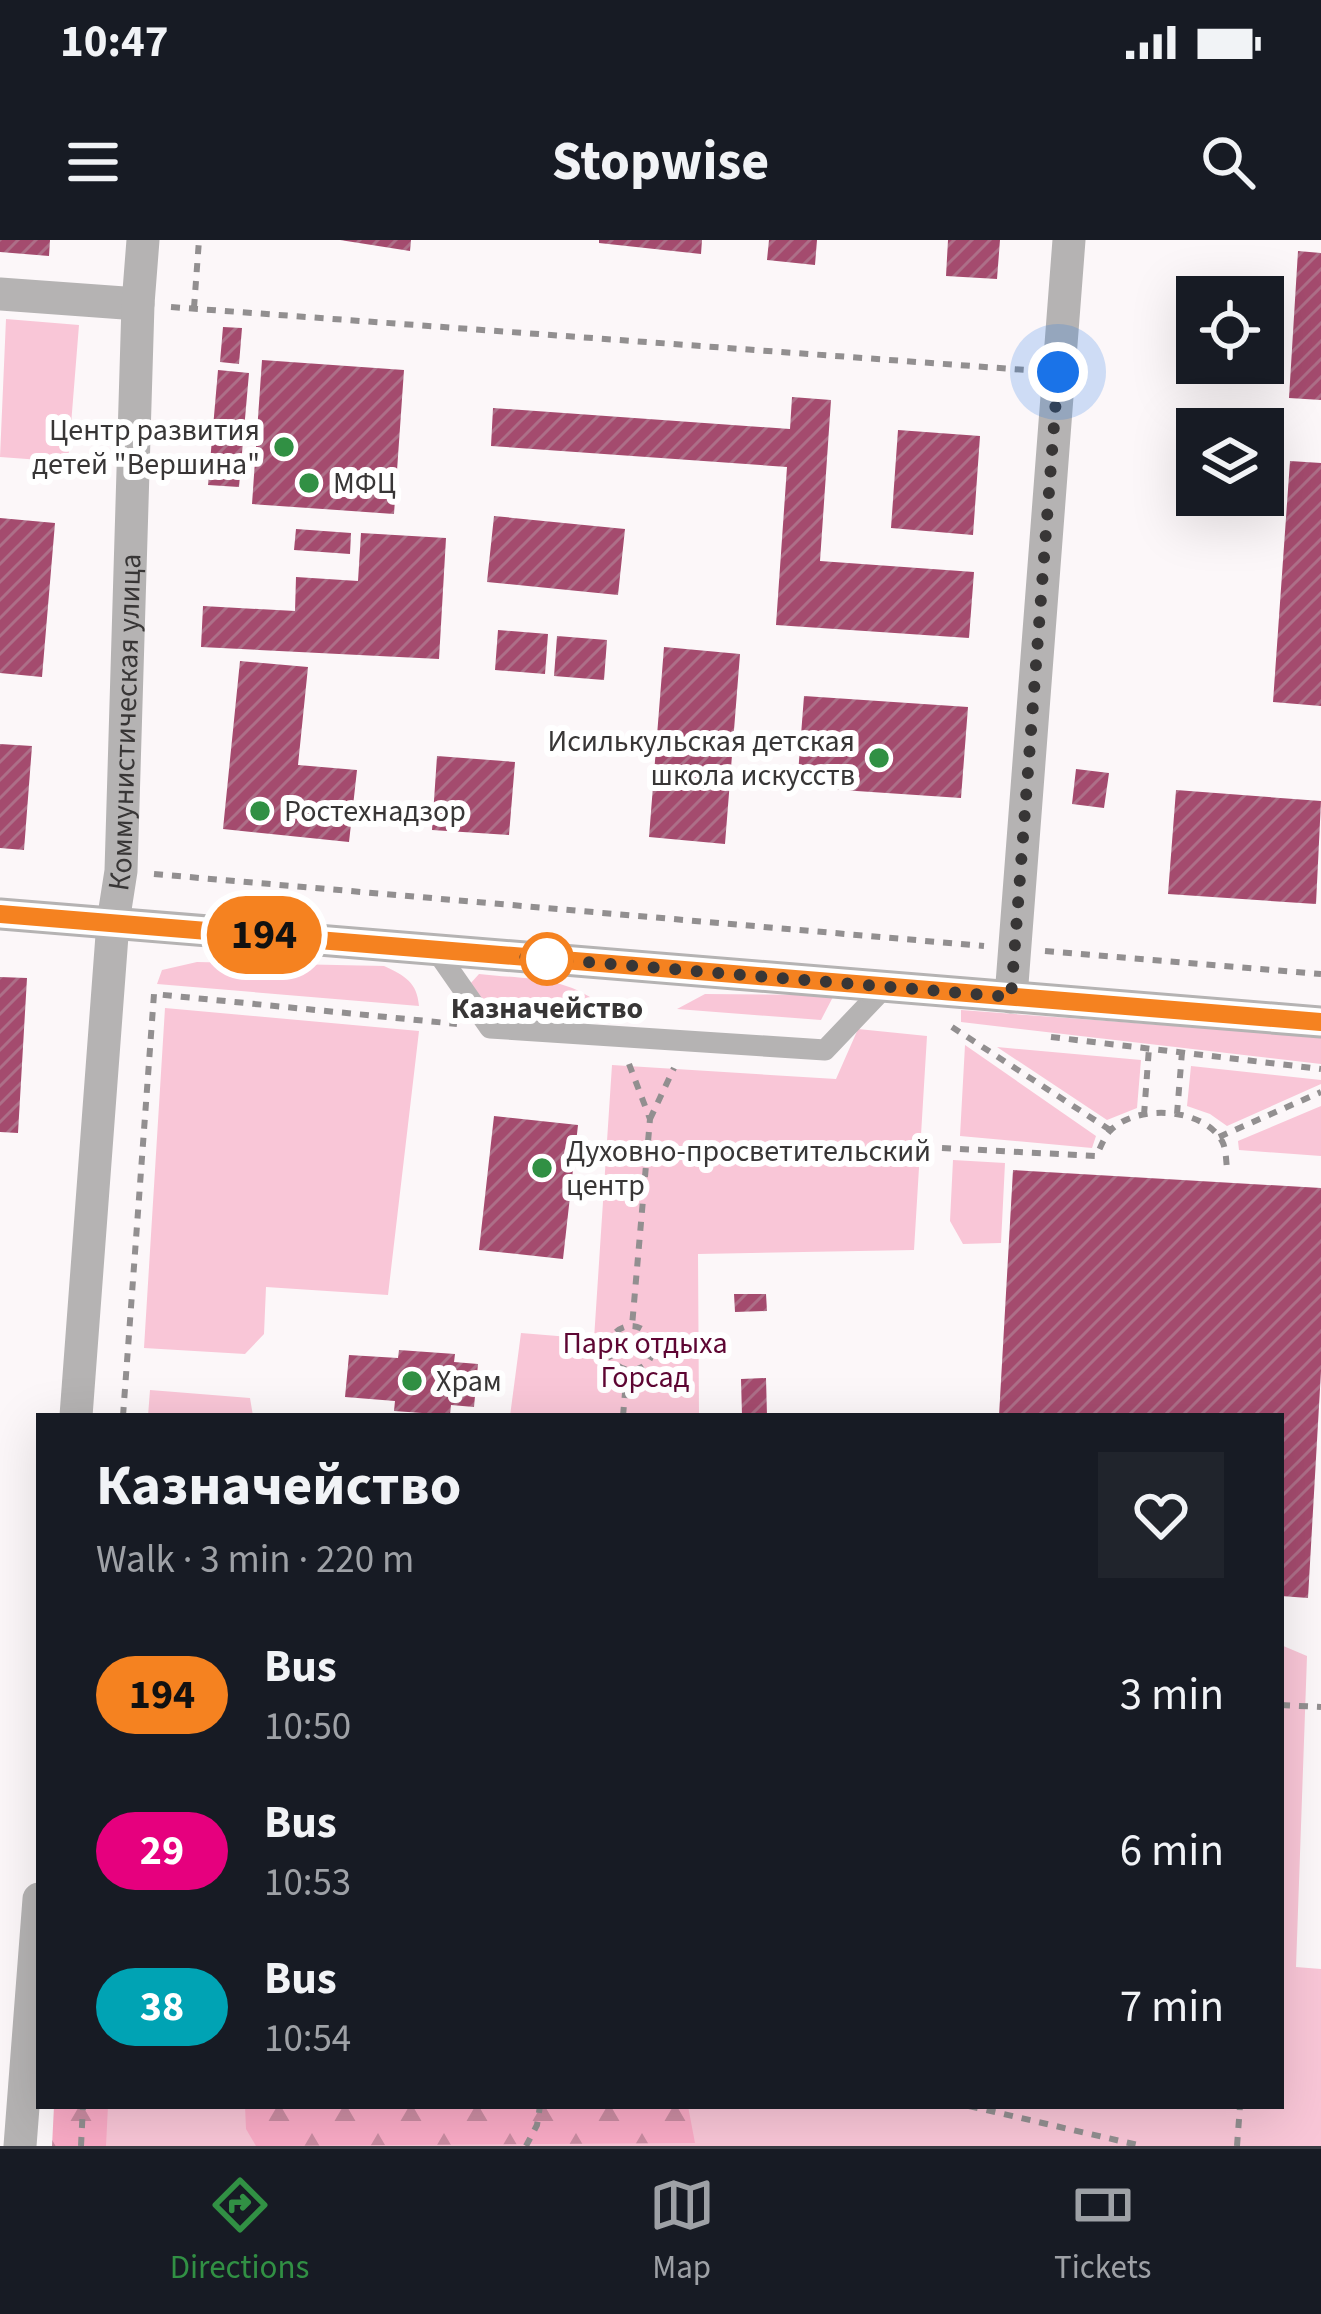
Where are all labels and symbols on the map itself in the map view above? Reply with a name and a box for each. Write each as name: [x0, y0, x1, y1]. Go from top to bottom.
your location: [1028, 342, 1088, 402]
place label: Центр развития детей "Вершина": [32, 409, 260, 486]
marker: Центр развития детей "Вершина": [271, 434, 297, 460]
place label: МФЦ: [333, 462, 396, 505]
marker: МФЦ: [296, 470, 322, 496]
street label: Коммунистическая улица: [97, 553, 152, 894]
place label: Исилькульская детская школа искусств: [548, 720, 855, 797]
marker: Исилькульская детская школа искусств: [866, 745, 892, 771]
place label: Ростехнадзор: [284, 790, 466, 833]
marker: Ростехнадзор: [247, 798, 273, 824]
line badge: 194: [195, 896, 333, 974]
marker: Казначейство: [522, 934, 572, 984]
place label: Казначейство: [451, 987, 643, 1030]
place label: Духовно-просветительский центр: [566, 1130, 931, 1207]
marker: Духовно-просветительский центр: [529, 1155, 555, 1181]
park label: Парк отдыха Горсад: [562, 1322, 728, 1399]
place label: Храм: [436, 1360, 502, 1403]
marker: Храм: [399, 1368, 425, 1394]

